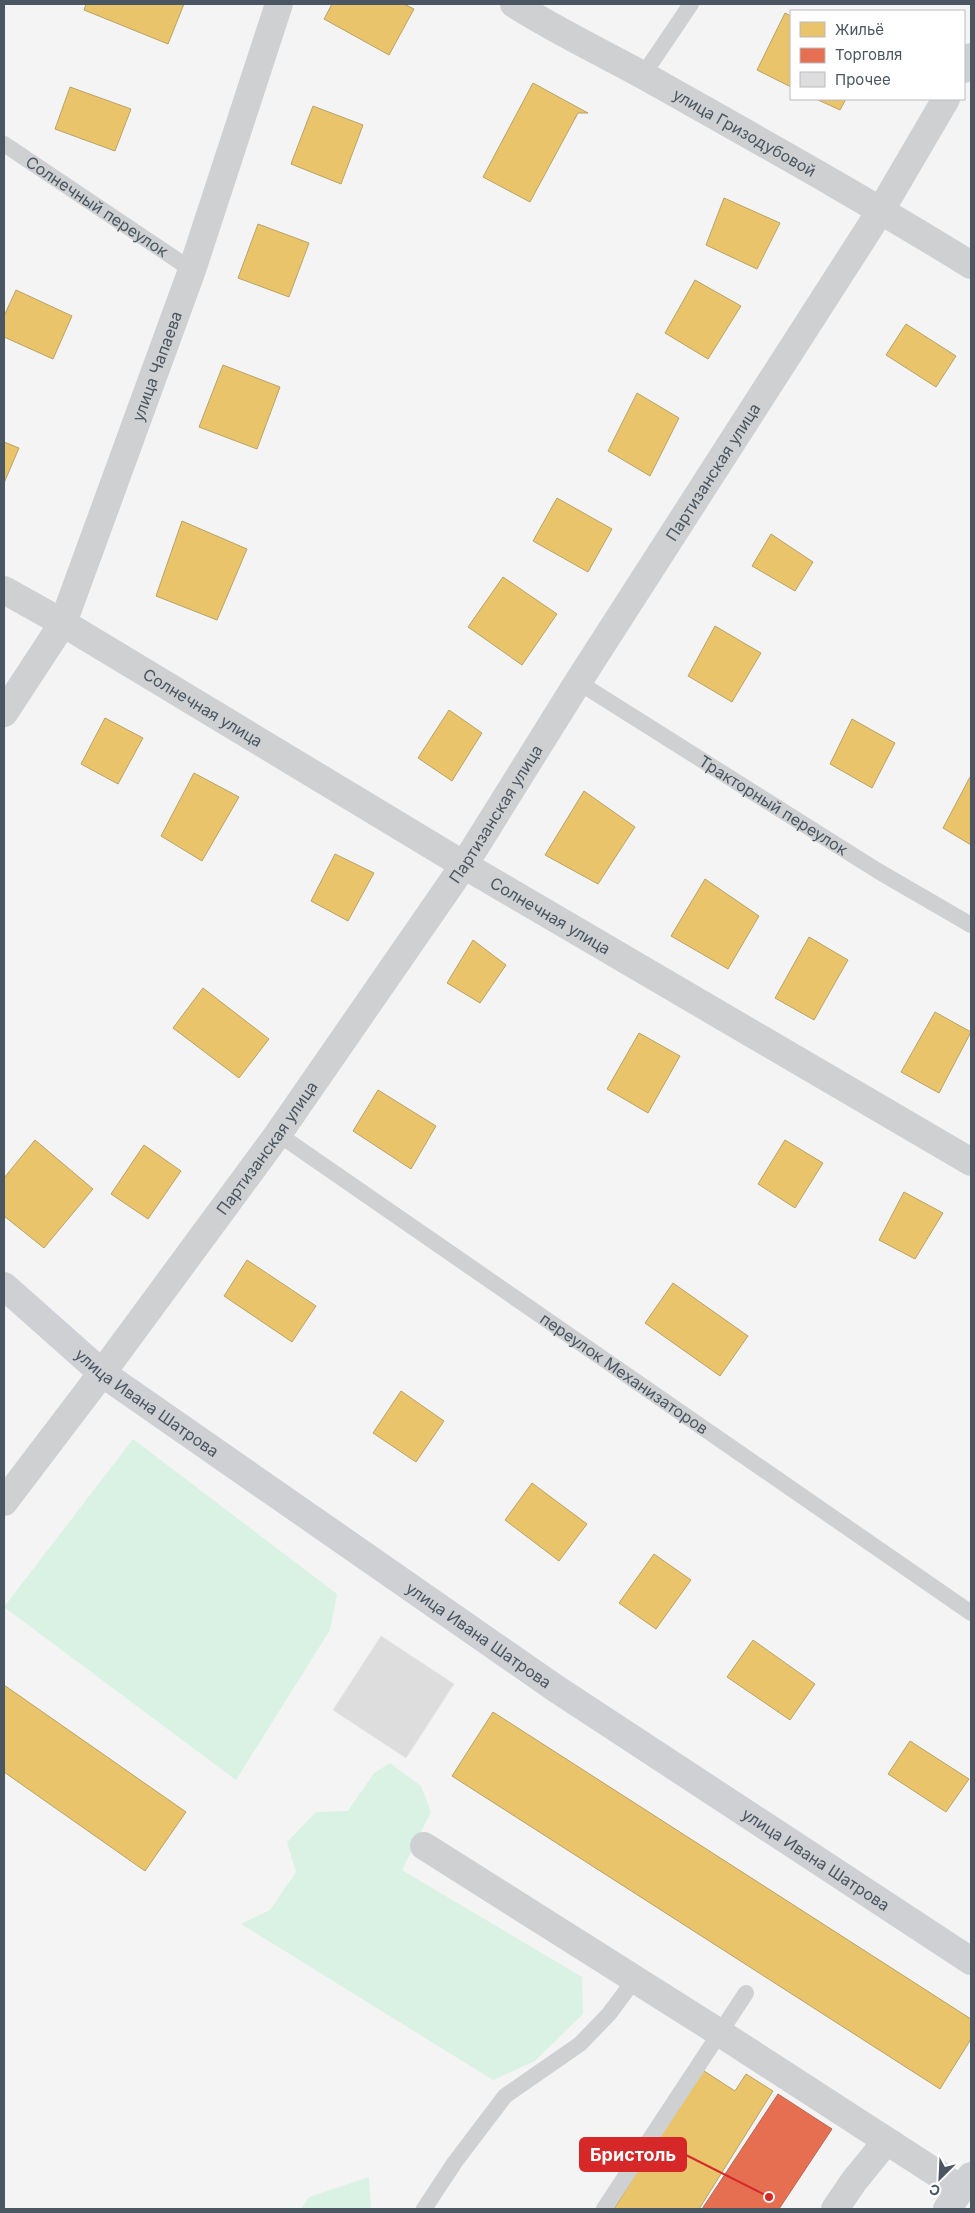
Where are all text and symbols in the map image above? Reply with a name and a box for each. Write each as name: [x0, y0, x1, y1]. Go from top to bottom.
legend: [790, 10, 965, 100]
text: Жильё: [835, 20, 884, 39]
text: Торговля: [835, 45, 902, 64]
text: Прочее: [835, 70, 891, 89]
street label: улица Гризодубовой: [670, 84, 820, 181]
street label: Солнечный переулок: [22, 152, 172, 261]
street label: улица Чапаева: [128, 308, 186, 424]
street label: Партизанская улица: [661, 399, 764, 545]
street label: Солнечная улица: [140, 664, 266, 751]
street label: Партизанская улица: [445, 741, 547, 887]
street label: Тракторный переулок: [695, 751, 852, 860]
street label: Солнечная улица: [487, 873, 614, 959]
street label: Партизанская улица: [212, 1077, 322, 1219]
street label: переулок Механизаторов: [536, 1308, 712, 1438]
street label: улица Ивана Шатрова: [71, 1344, 223, 1461]
street label: улица Ивана Шатрова: [402, 1578, 555, 1692]
street label: улица Ивана Шатрова: [738, 1804, 894, 1915]
callout: Бристоль: [580, 2138, 686, 2171]
text: Бристоль: [590, 2144, 676, 2165]
north arrow: [915, 2153, 965, 2203]
text: С: [926, 2180, 943, 2200]

